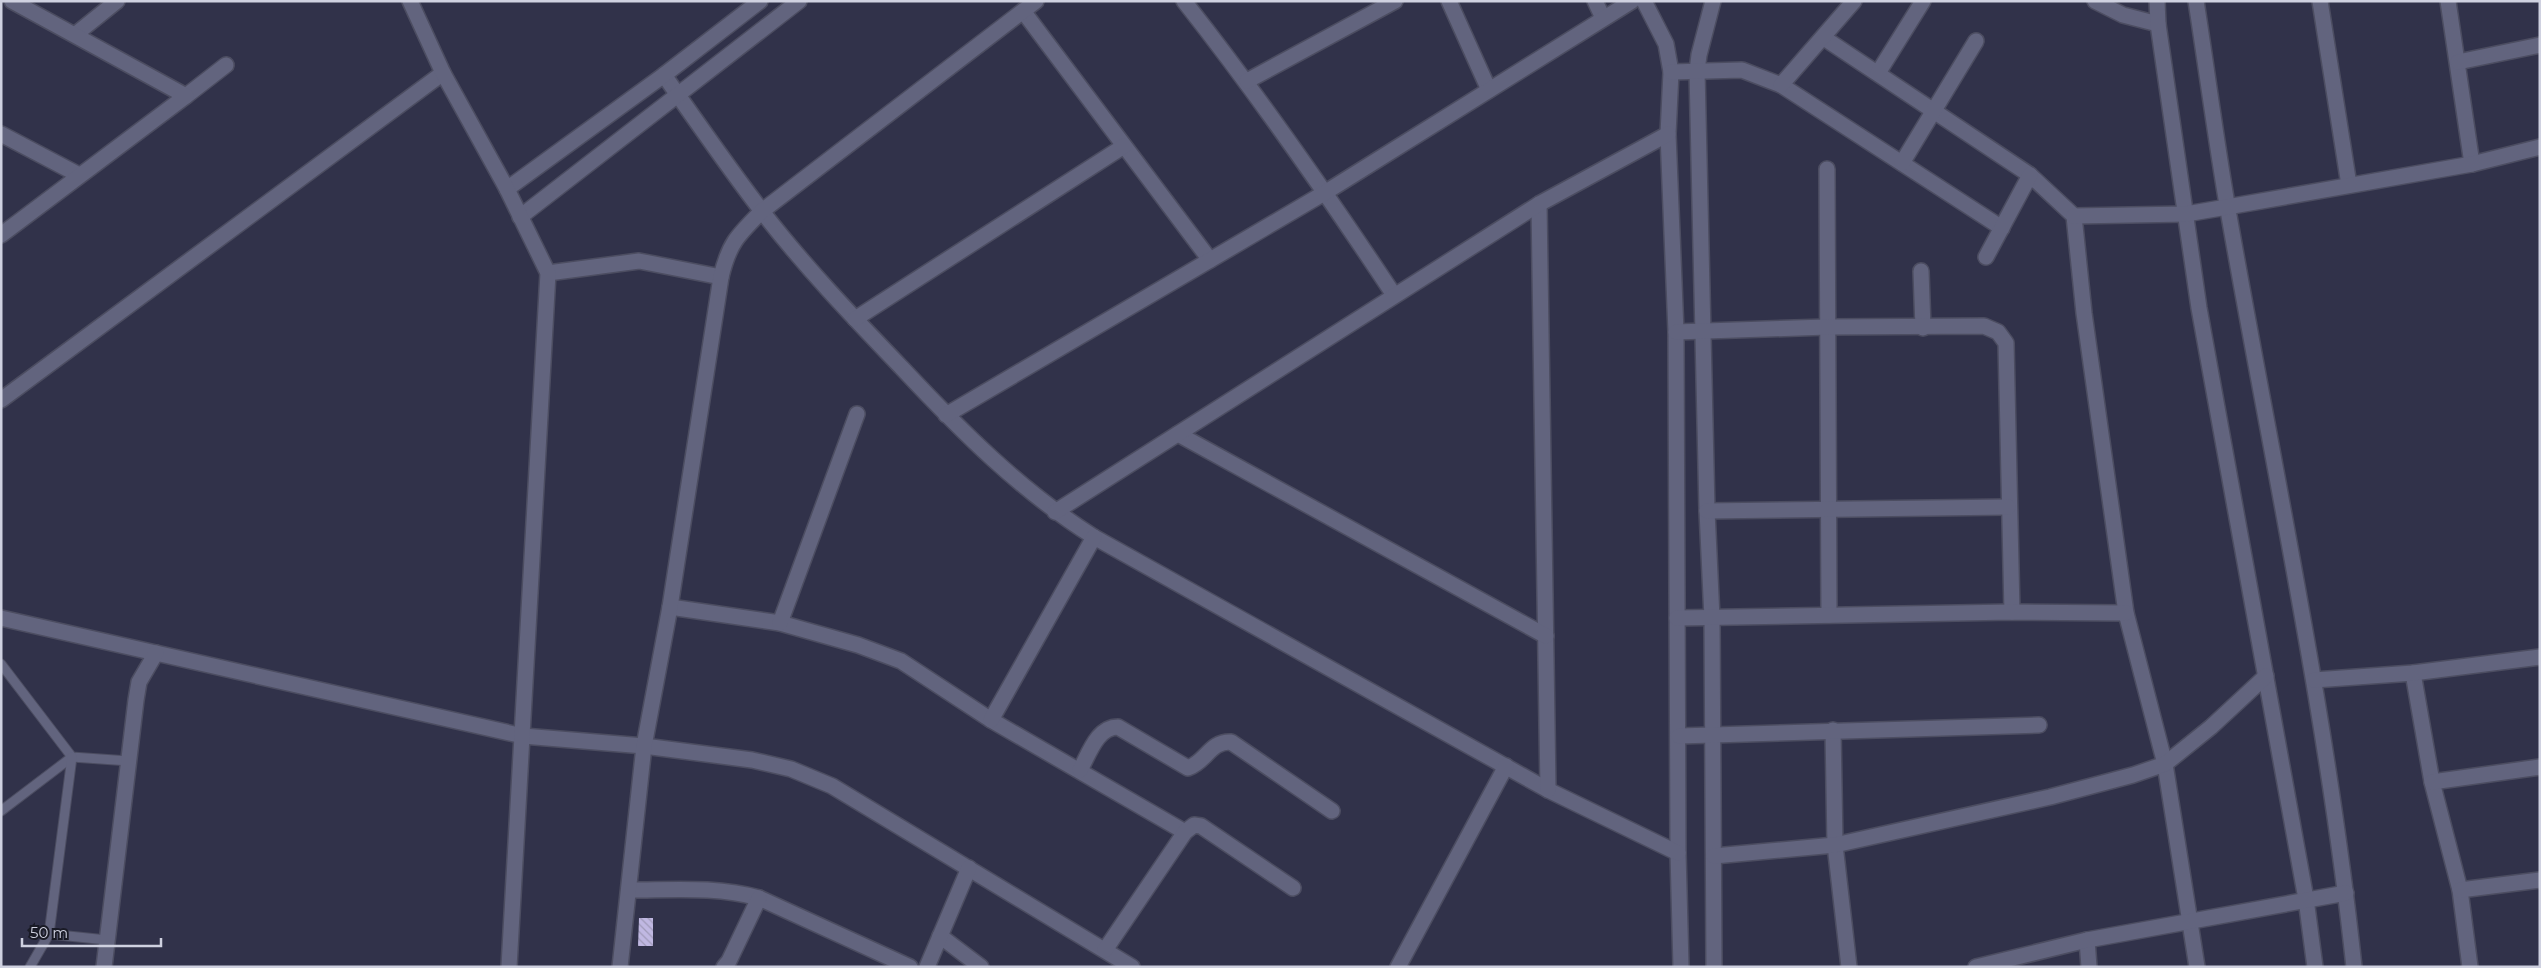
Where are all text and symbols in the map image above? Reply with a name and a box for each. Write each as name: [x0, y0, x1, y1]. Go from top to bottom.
scale bar: [22, 916, 161, 948]
text: 50 m: [30, 923, 68, 942]

